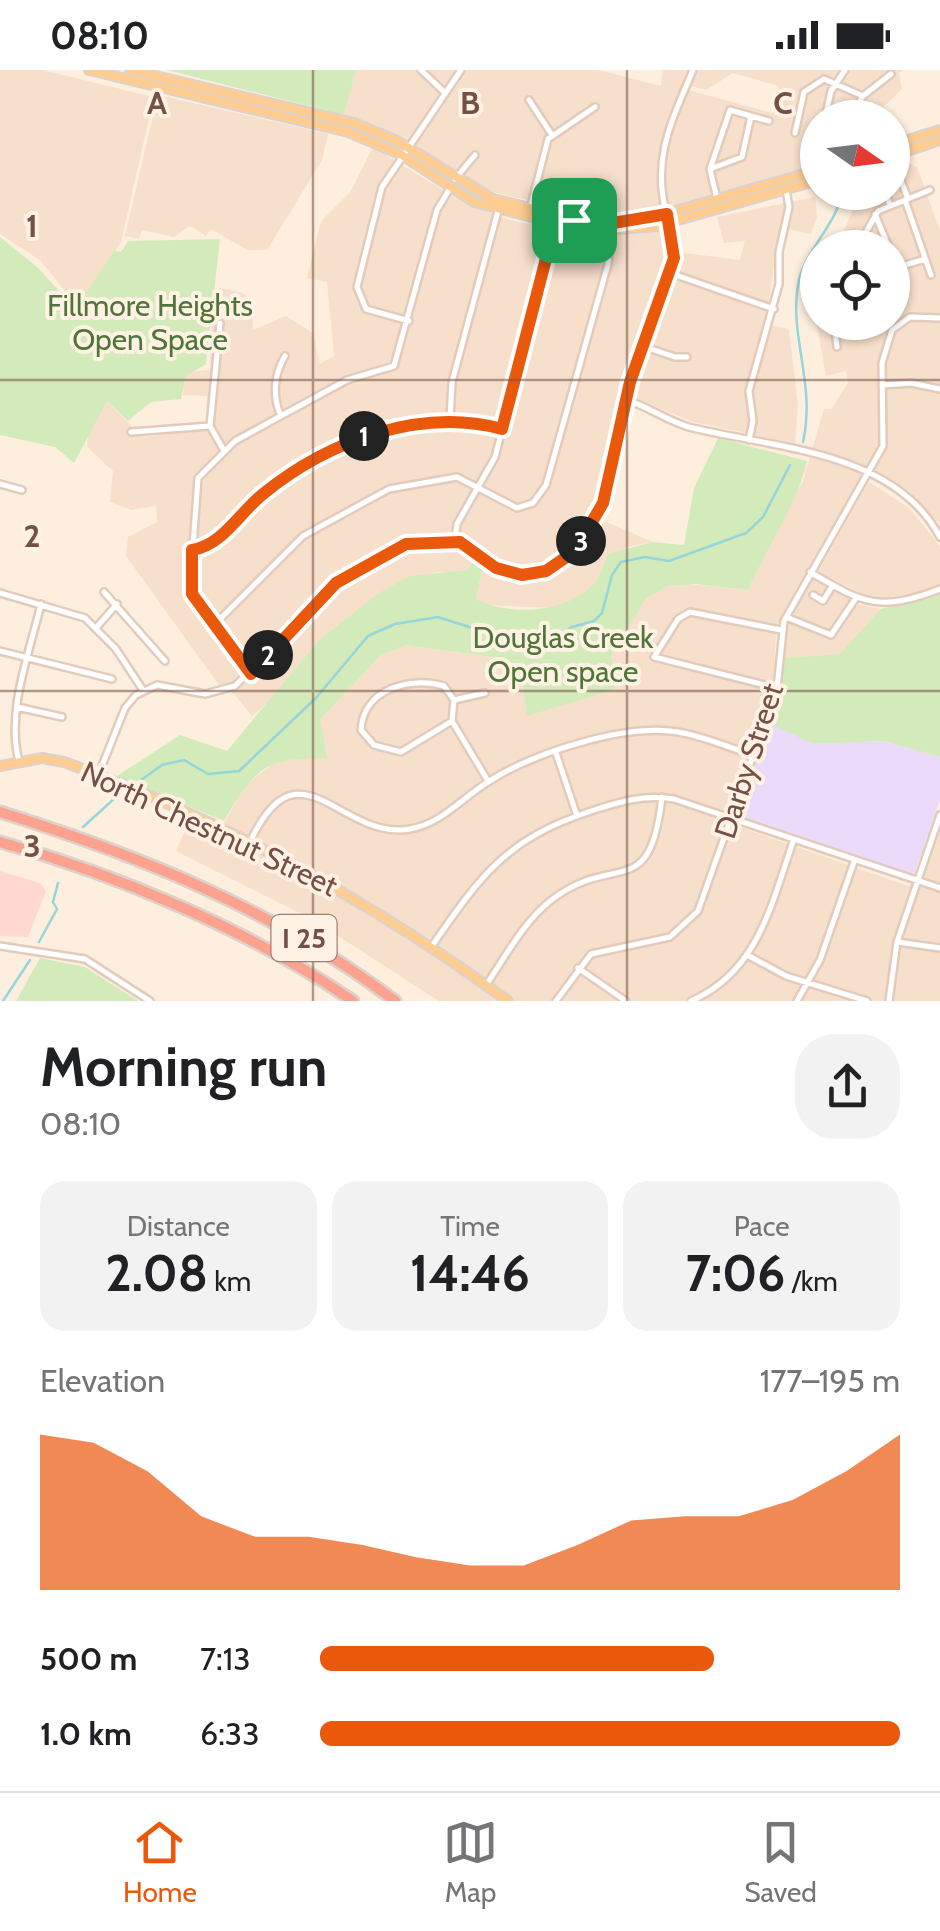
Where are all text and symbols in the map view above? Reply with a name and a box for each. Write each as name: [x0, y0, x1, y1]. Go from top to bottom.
text: 08:10: [50, 12, 149, 59]
text: A: [147, 83, 167, 122]
text: B: [460, 83, 480, 122]
text: C: [773, 83, 793, 122]
north arrow: [800, 100, 910, 210]
map controls: [800, 100, 910, 340]
pin: [532, 178, 617, 263]
icon: arrive: [547, 193, 602, 248]
text: 1: [26, 206, 38, 245]
button: locate: [800, 230, 910, 340]
park label: Fillmore Heights Open Space: [47, 287, 253, 358]
pin: 1: [339, 411, 389, 461]
text: 1: [359, 419, 369, 453]
text: 2: [24, 516, 40, 555]
pin: 3: [556, 516, 606, 566]
text: 3: [573, 524, 589, 558]
park label: Douglas Creek Open space: [473, 619, 654, 690]
pin: 2: [243, 630, 293, 680]
text: 2: [261, 638, 275, 672]
street label: Darby Street: [706, 679, 791, 843]
street label: North Chestnut Street: [75, 753, 343, 904]
text: 3: [23, 826, 41, 865]
road number: I 25: [272, 915, 336, 961]
text: Morning run: [40, 1033, 327, 1100]
button: share: [795, 1034, 900, 1139]
text: 08:10: [40, 1104, 121, 1143]
text: Distance: [127, 1209, 230, 1243]
text: Time: [440, 1209, 500, 1243]
text: Pace: [734, 1209, 790, 1243]
text: 2.08: [105, 1243, 208, 1304]
text: 14:46: [410, 1243, 530, 1304]
text: 7:06: [685, 1243, 785, 1304]
text: km: [208, 1264, 251, 1298]
text: /km: [785, 1264, 838, 1298]
text: Elevation: [40, 1361, 165, 1400]
text: 177–195 m: [760, 1361, 900, 1400]
text: 500 m: [40, 1639, 137, 1678]
text: 7:13: [200, 1639, 251, 1678]
text: 1.0 km: [40, 1714, 132, 1753]
text: 6:33: [200, 1714, 259, 1753]
tab: Home: [123, 1815, 197, 1909]
tab: Map: [443, 1815, 498, 1909]
tab: Saved: [744, 1815, 817, 1909]

